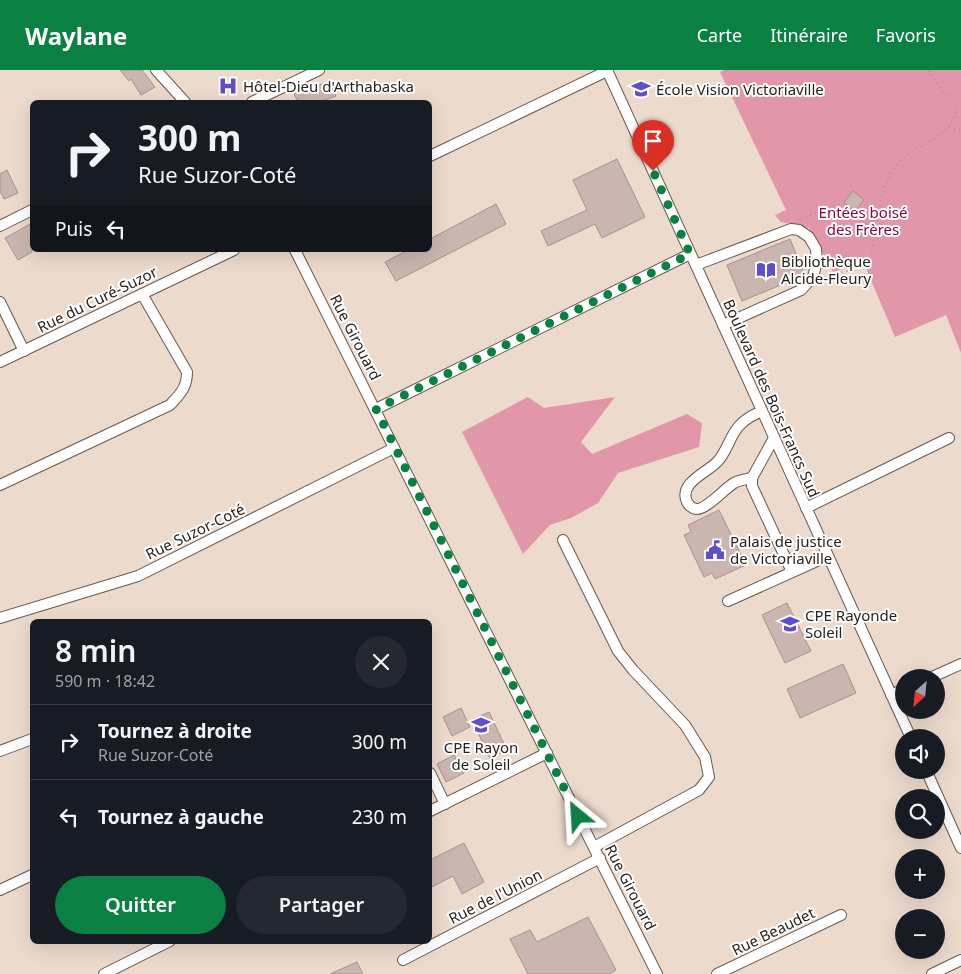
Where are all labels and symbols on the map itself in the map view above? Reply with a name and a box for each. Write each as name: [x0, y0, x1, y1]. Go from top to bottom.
hospital icon: Hôtel-Dieu d'Arthabaska: [217, 75, 239, 97]
place label: Hôtel-Dieu d'Arthabaska: [243, 76, 414, 96]
school or university icon: École Vision Victoriaville: [630, 78, 652, 100]
place label: École Vision Victoriaville: [656, 79, 824, 99]
pin: [632, 120, 674, 171]
park label: Entées boisé des Frères: [819, 202, 907, 239]
place label: Bibliothèque Alcide-Fleury: [781, 251, 872, 288]
library icon: Bibliothèque Alcide-Fleury: [755, 259, 777, 281]
street label: Rue du Curé-Suzor: [34, 261, 160, 337]
street label: Rue Girouard: [326, 291, 386, 383]
street label: Boulevard des Bois-Francs Sud: [719, 296, 825, 500]
street label: Rue Suzor-Coté: [142, 498, 248, 564]
place label: Palais de justice de Victoriaville: [730, 531, 842, 568]
public building icon: Palais de justice de Victoriaville: [704, 539, 726, 561]
place label: CPE Rayonde Soleil: [805, 605, 897, 642]
school or university icon: CPE Rayonde Soleil: [779, 613, 801, 635]
north arrow: [895, 669, 945, 719]
school or university icon: CPE Rayon de Soleil: [470, 714, 492, 736]
place label: CPE Rayon de Soleil: [444, 737, 518, 774]
position arrow: [551, 789, 603, 841]
street label: Rue Girouard: [601, 841, 661, 933]
street label: Rue de l'Union: [445, 864, 545, 928]
street label: Rue Beaudet: [728, 902, 818, 960]

